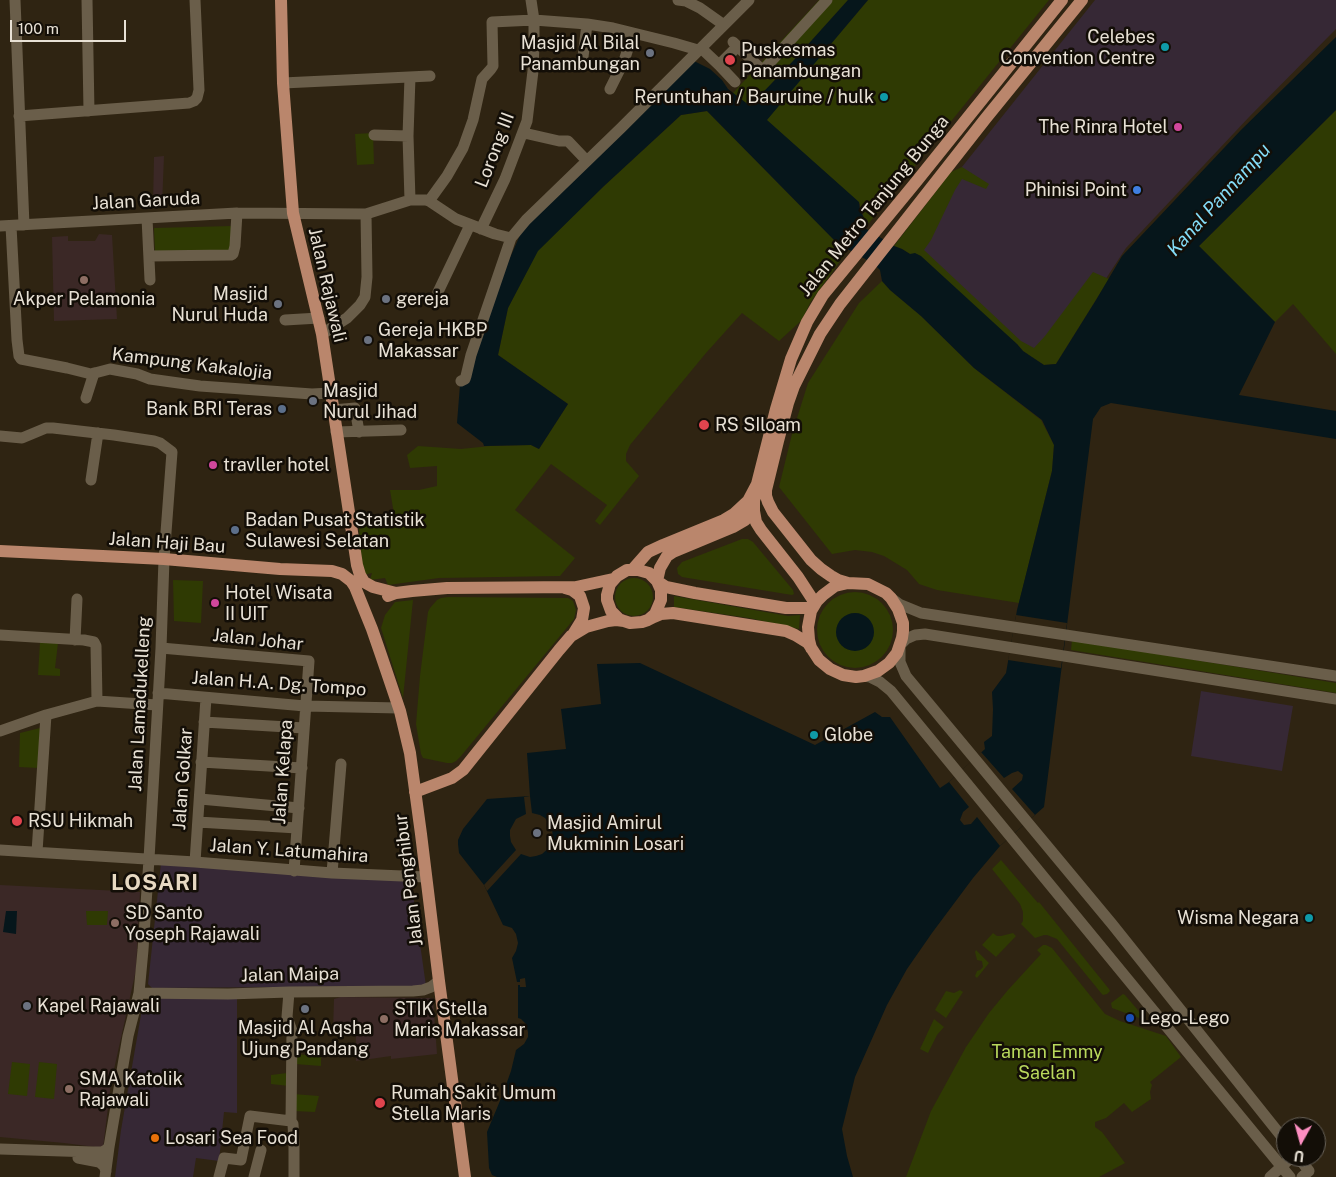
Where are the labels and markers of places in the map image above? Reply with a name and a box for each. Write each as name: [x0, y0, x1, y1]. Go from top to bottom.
place label: Celebes Convention Centre: [1000, 26, 1155, 68]
place label: Masjid Al Bilal Panambungan: [520, 32, 640, 74]
place label: Puskesmas Panambungan: [741, 39, 861, 82]
marker: Celebes Convention Centre: [1159, 41, 1171, 53]
marker: Masjid Al Bilal Panambungan: [644, 47, 656, 59]
marker: Puskesmas Panambungan: [723, 53, 737, 67]
place label: Reruntuhan / Bauruine / hulk: [634, 86, 874, 108]
marker: Reruntuhan / Bauruine / hulk: [878, 91, 890, 103]
place label: The Rinra Hotel: [1038, 116, 1168, 138]
marker: The Rinra Hotel: [1172, 121, 1184, 133]
place label: Phinisi Point: [1025, 179, 1127, 201]
marker: Phinisi Point: [1131, 184, 1143, 196]
marker: Akper Pelamonia: [78, 274, 90, 286]
place label: Masjid Nurul Huda: [171, 283, 268, 326]
place label: Akper Pelamonia: [13, 288, 155, 310]
place label: gereja: [396, 288, 449, 310]
marker: gereja: [380, 293, 392, 305]
marker: Masjid Nurul Huda: [272, 298, 284, 310]
place label: Gereja HKBP Makassar: [378, 319, 487, 362]
marker: Gereja HKBP Makassar: [362, 334, 374, 346]
place label: Masjid Nurul Jihad: [323, 380, 417, 422]
marker: Masjid Nurul Jihad: [307, 395, 319, 407]
place label: Bank BRI Teras: [146, 398, 272, 420]
marker: Bank BRI Teras: [276, 403, 288, 415]
place label: RS SIloam: [715, 414, 801, 436]
marker: RS SIloam: [697, 418, 711, 432]
place label: travller hotel: [223, 454, 330, 476]
marker: travller hotel: [207, 459, 219, 471]
place label: Badan Pusat Statistik Sulawesi Selatan: [245, 509, 425, 552]
marker: Badan Pusat Statistik Sulawesi Selatan: [229, 524, 241, 536]
place label: Hotel Wisata II UIT: [225, 582, 332, 624]
marker: Hotel Wisata II UIT: [209, 597, 221, 609]
place label: Globe: [824, 724, 873, 746]
marker: Globe: [808, 729, 820, 741]
place label: RSU Hikmah: [28, 810, 133, 832]
place label: Masjid Amirul Mukminin Losari: [547, 812, 684, 854]
marker: RSU Hikmah: [10, 814, 24, 828]
marker: Masjid Amirul Mukminin Losari: [531, 827, 543, 839]
place label: SD Santo Yoseph Rajawali: [125, 902, 260, 944]
place label: Wisma Negara: [1177, 907, 1299, 929]
marker: Wisma Negara: [1303, 912, 1315, 924]
marker: SD Santo Yoseph Rajawali: [109, 917, 121, 929]
place label: Kapel Rajawali: [37, 995, 160, 1017]
place label: STIK Stella Maris Makassar: [394, 998, 526, 1040]
marker: Kapel Rajawali: [21, 1000, 33, 1012]
marker: Masjid Al Aqsha Ujung Pandang: [299, 1003, 311, 1015]
place label: Lego-Lego: [1140, 1007, 1229, 1029]
marker: Lego-Lego: [1124, 1012, 1136, 1024]
marker: STIK Stella Maris Makassar: [378, 1013, 390, 1025]
place label: Masjid Al Aqsha Ujung Pandang: [238, 1017, 372, 1060]
place label: SMA Katolik Rajawali: [79, 1068, 183, 1110]
place label: Rumah Sakit Umum Stella Maris: [391, 1082, 556, 1124]
marker: SMA Katolik Rajawali: [63, 1083, 75, 1095]
marker: Rumah Sakit Umum Stella Maris: [373, 1096, 387, 1110]
place label: Losari Sea Food: [165, 1127, 298, 1149]
marker: Losari Sea Food: [149, 1132, 161, 1144]

